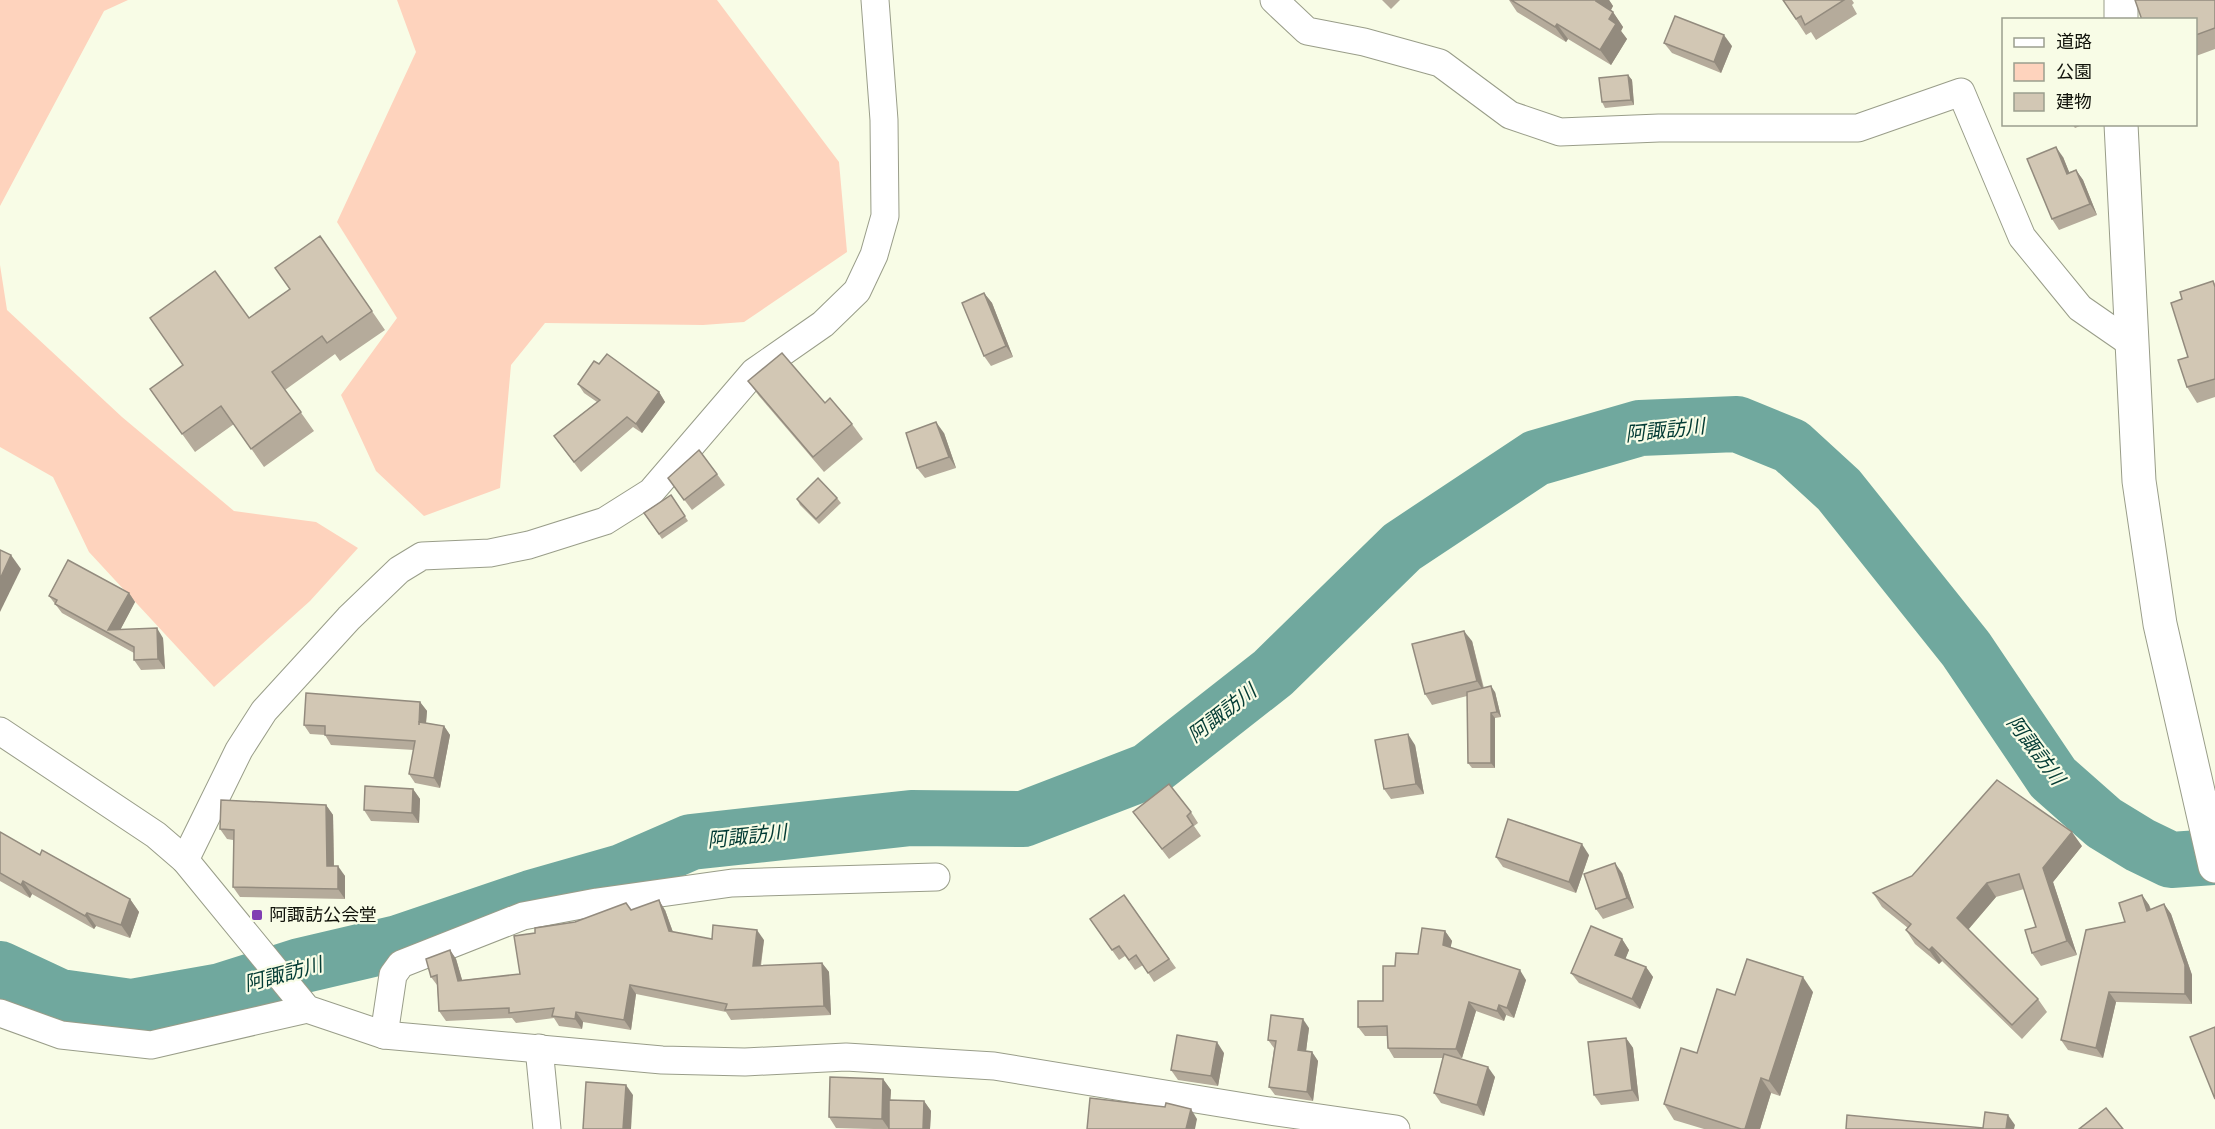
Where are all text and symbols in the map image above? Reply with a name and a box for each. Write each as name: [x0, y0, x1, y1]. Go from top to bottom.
legend: [2002, 18, 2197, 126]
text: 道路: [2056, 31, 2092, 52]
text: 公園: [2056, 61, 2092, 82]
text: 建物: [2056, 91, 2092, 112]
water label: 阿諏訪川: [1624, 414, 1708, 446]
water label: 阿諏訪川: [1183, 678, 1262, 747]
water label: 阿諏訪川: [2002, 711, 2071, 791]
water label: 阿諏訪川: [706, 820, 790, 852]
place label: 阿諏訪公会堂: [269, 904, 377, 925]
marker: 阿諏訪公会堂: [250, 908, 264, 922]
water label: 阿諏訪川: [241, 952, 327, 996]

